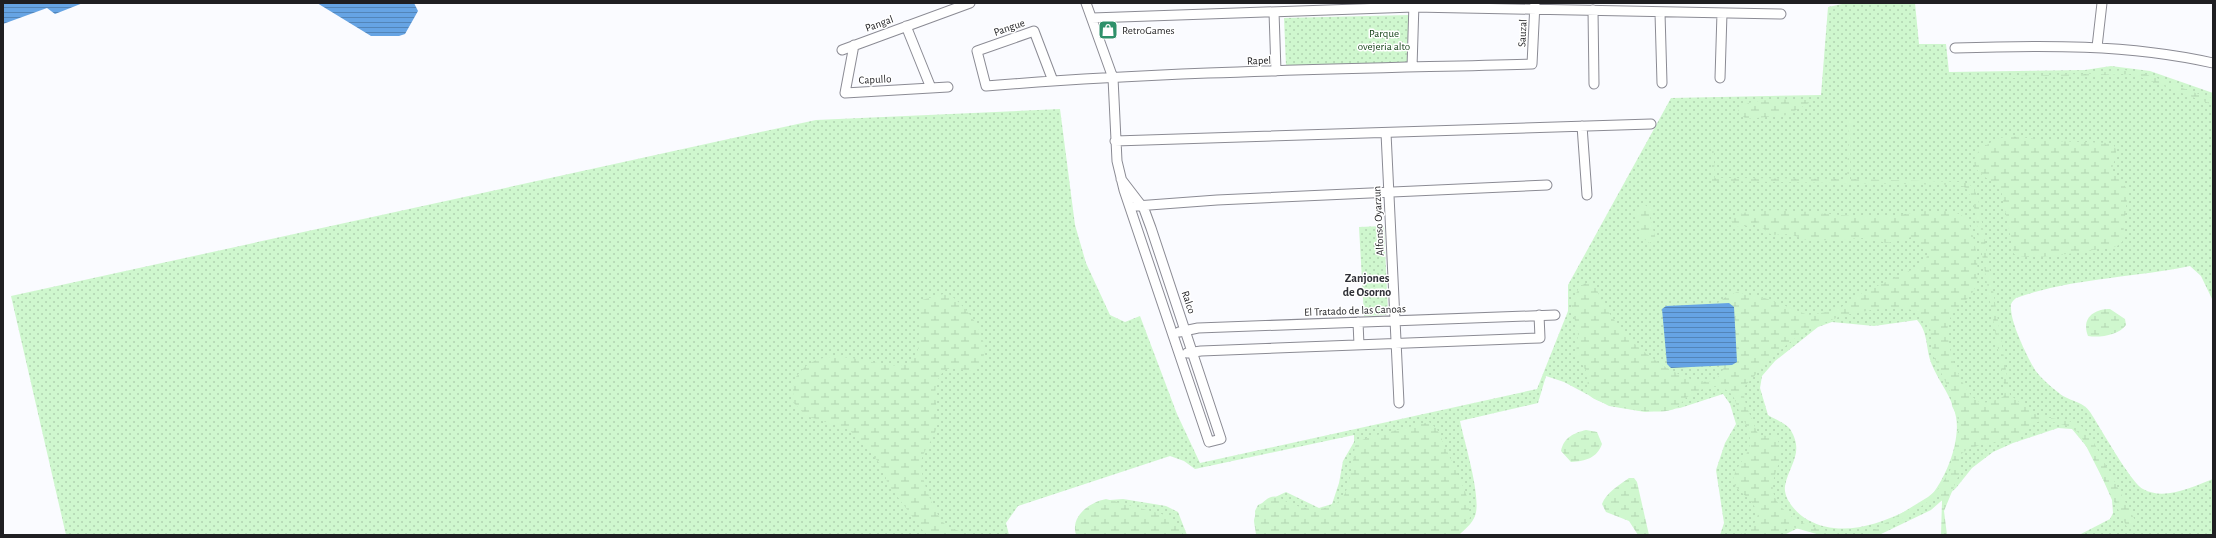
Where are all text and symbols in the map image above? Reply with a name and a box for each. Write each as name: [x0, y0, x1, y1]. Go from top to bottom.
street label: Pangal: [864, 13, 895, 34]
street label: Pangue: [992, 17, 1026, 38]
shop icon: RetroGames: [1097, 19, 1119, 41]
street label: Sauzal: [1516, 19, 1529, 47]
place label: RetroGames: [1122, 25, 1175, 36]
park label: Parque ovejeria alto: [1358, 28, 1410, 52]
street label: Rapel: [1247, 55, 1271, 66]
street label: Capullo: [858, 73, 892, 86]
street label: Alfonso Oyarzun: [1371, 186, 1386, 256]
district label: Zanjones de Osorno: [1343, 272, 1391, 298]
street label: Ralco: [1180, 289, 1197, 315]
street label: El Tratado de las Canoas: [1304, 303, 1406, 318]

